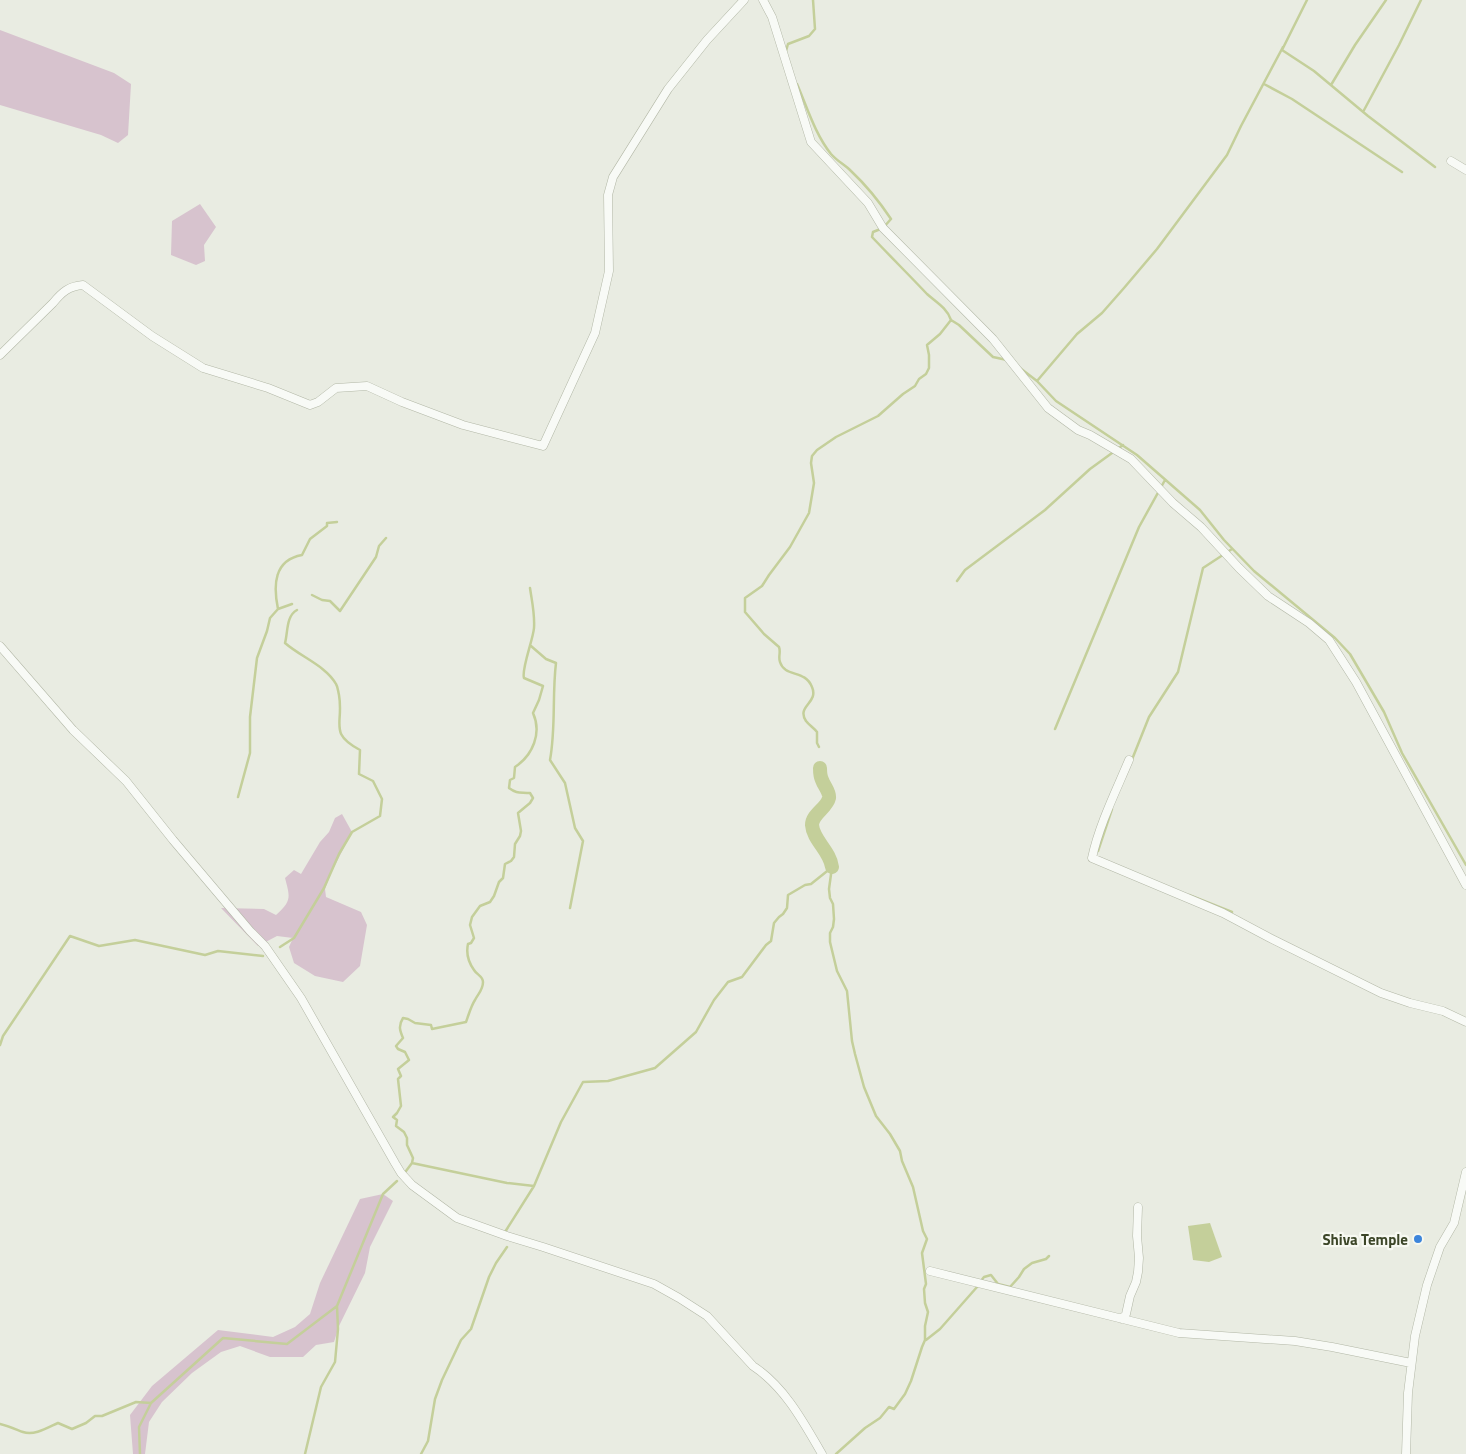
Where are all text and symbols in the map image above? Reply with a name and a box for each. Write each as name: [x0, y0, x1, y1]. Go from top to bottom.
place label: Shiva Temple: [1322, 1228, 1408, 1251]
marker: Shiva Temple: [1412, 1233, 1424, 1245]

